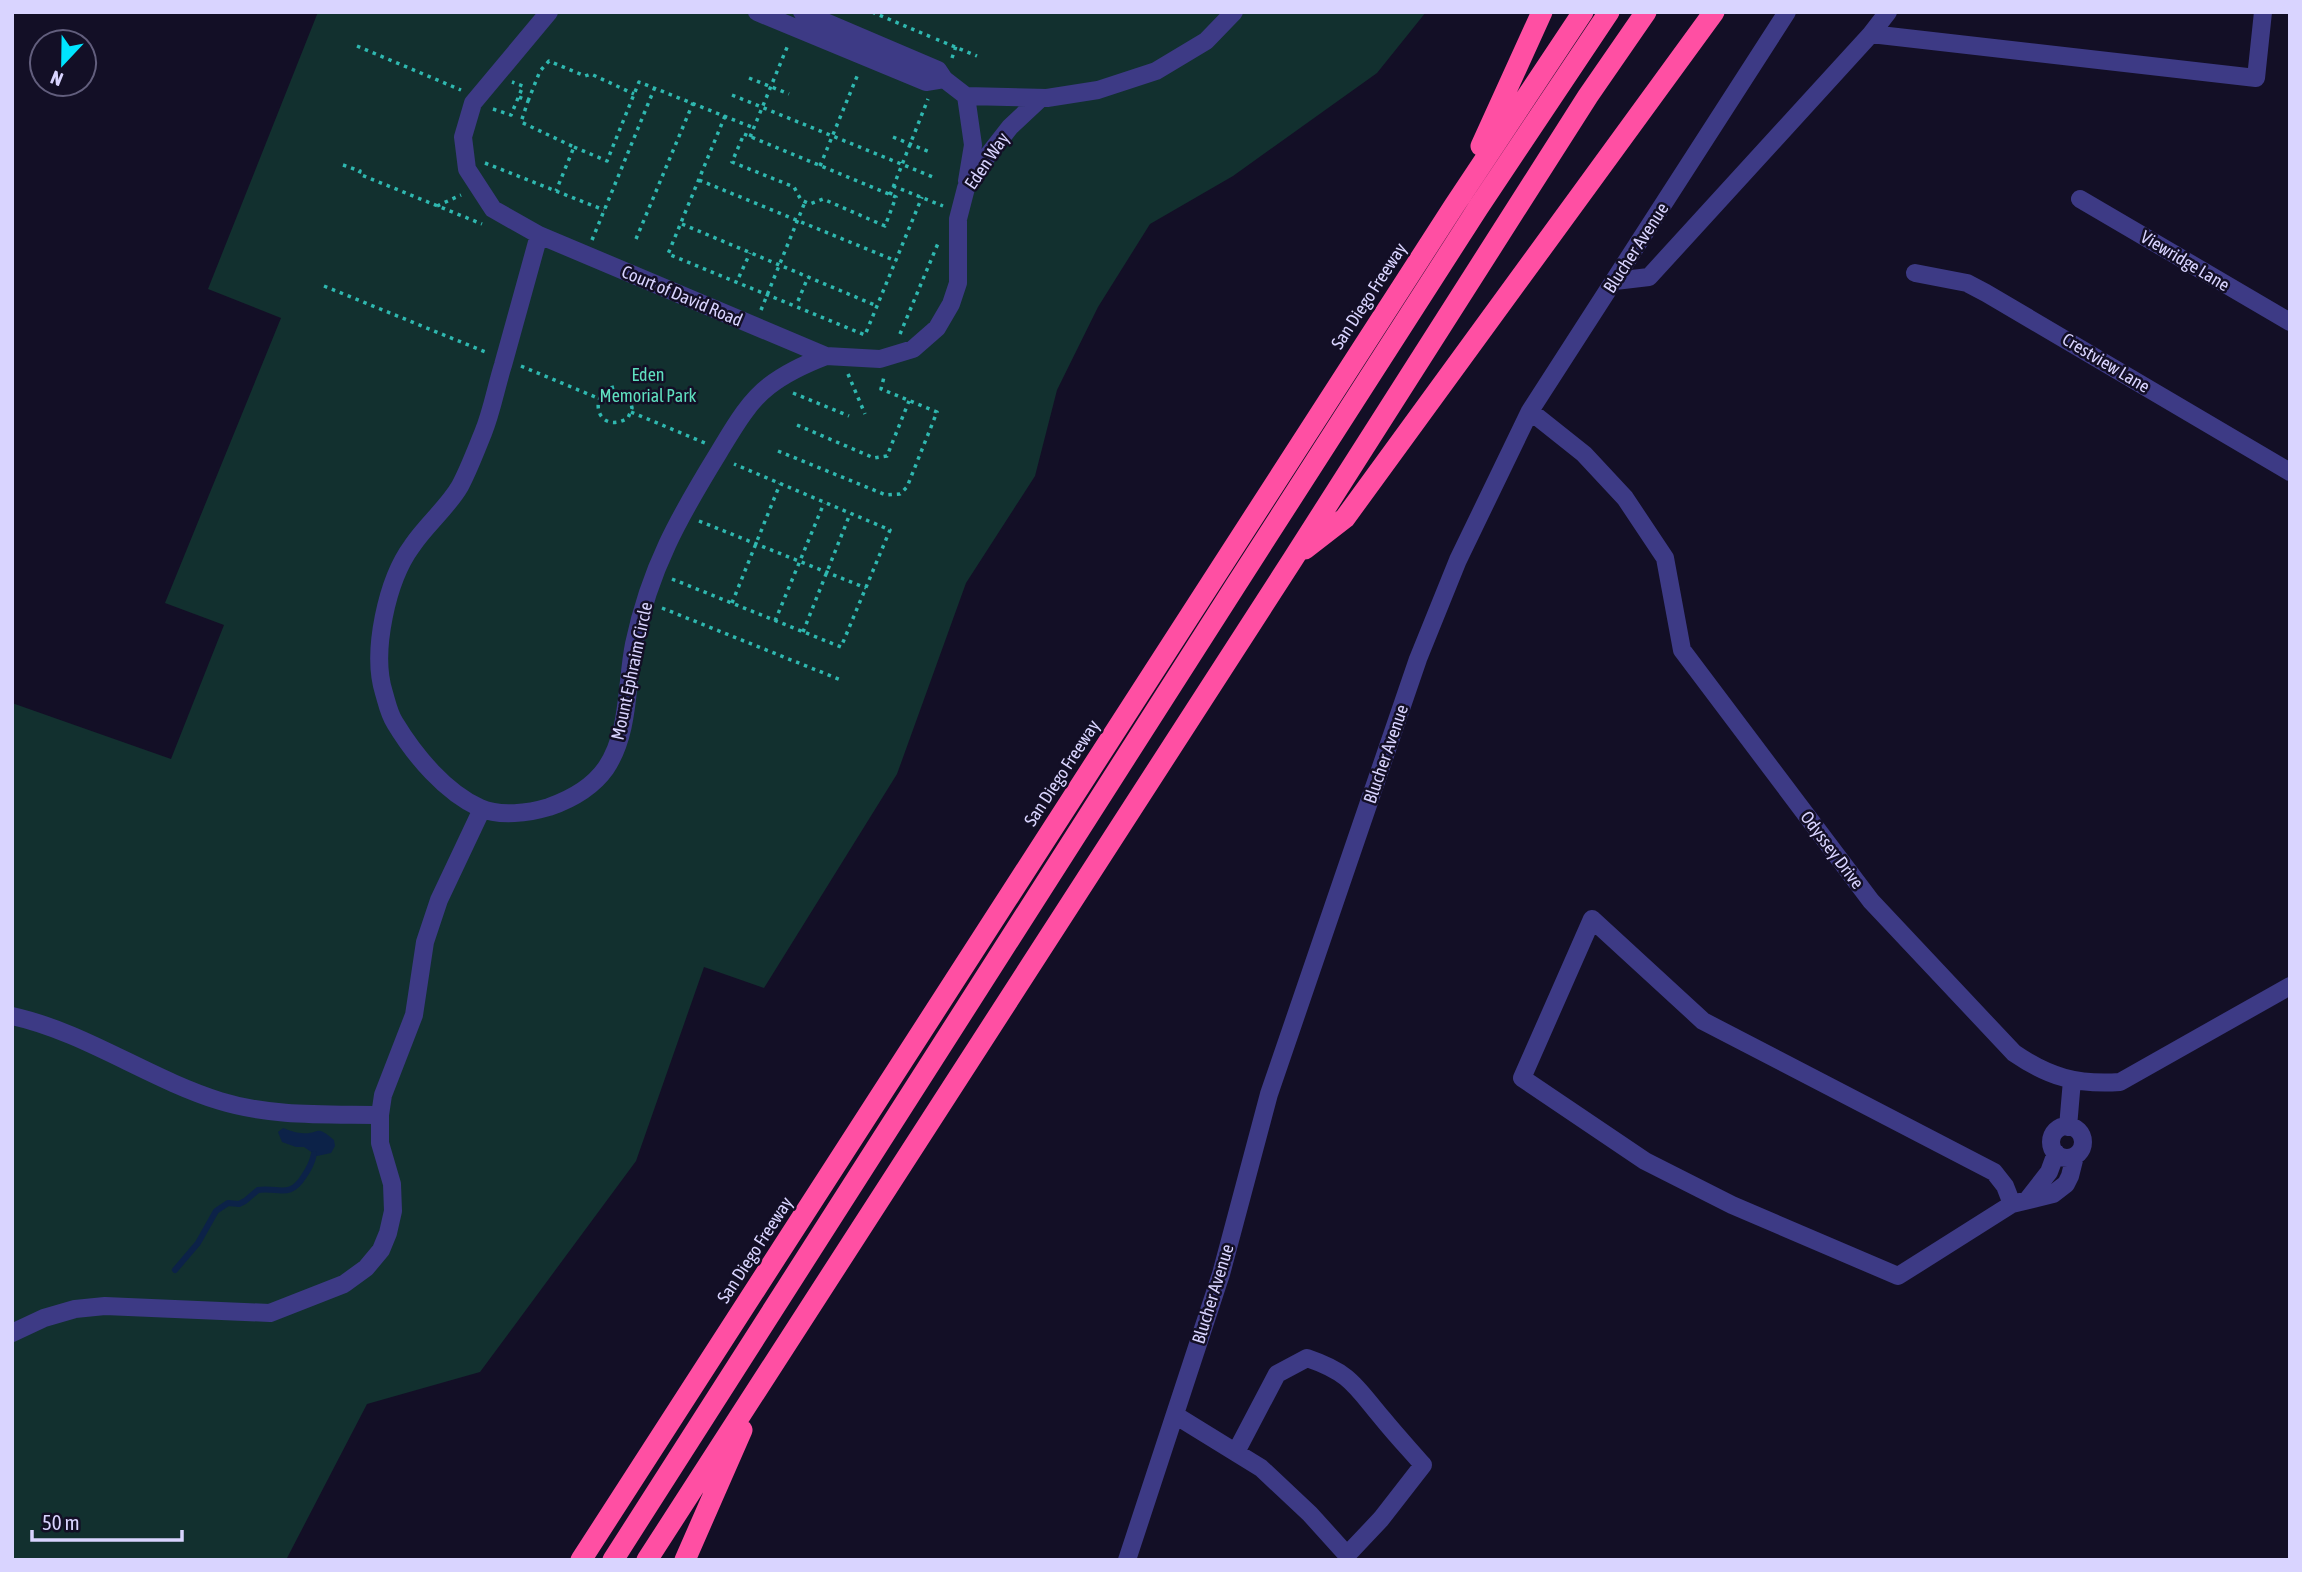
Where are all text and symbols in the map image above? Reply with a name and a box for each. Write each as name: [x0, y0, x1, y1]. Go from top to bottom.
north arrow: [28, 28, 98, 98]
text: N: [47, 66, 66, 91]
street label: Eden Way: [960, 128, 1013, 193]
street label: Blucher Avenue: [1599, 199, 1672, 297]
street label: Viewridge Lane: [2137, 226, 2233, 295]
street label: San Diego Freeway: [1326, 239, 1411, 353]
street label: Court of David Road: [619, 261, 746, 330]
street label: Crestview Lane: [2059, 328, 2154, 397]
park label: Eden Memorial Park: [600, 364, 696, 406]
street label: Mount Ephraim Circle: [607, 600, 656, 742]
street label: Blucher Avenue: [1359, 702, 1412, 806]
street label: San Diego Freeway: [1019, 716, 1104, 830]
street label: Odyssey Drive: [1796, 807, 1868, 893]
street label: San Diego Freeway: [712, 1193, 797, 1307]
street label: Blucher Avenue: [1187, 1241, 1238, 1346]
scale bar: [32, 1498, 182, 1542]
text: 50 m: [42, 1510, 80, 1534]

